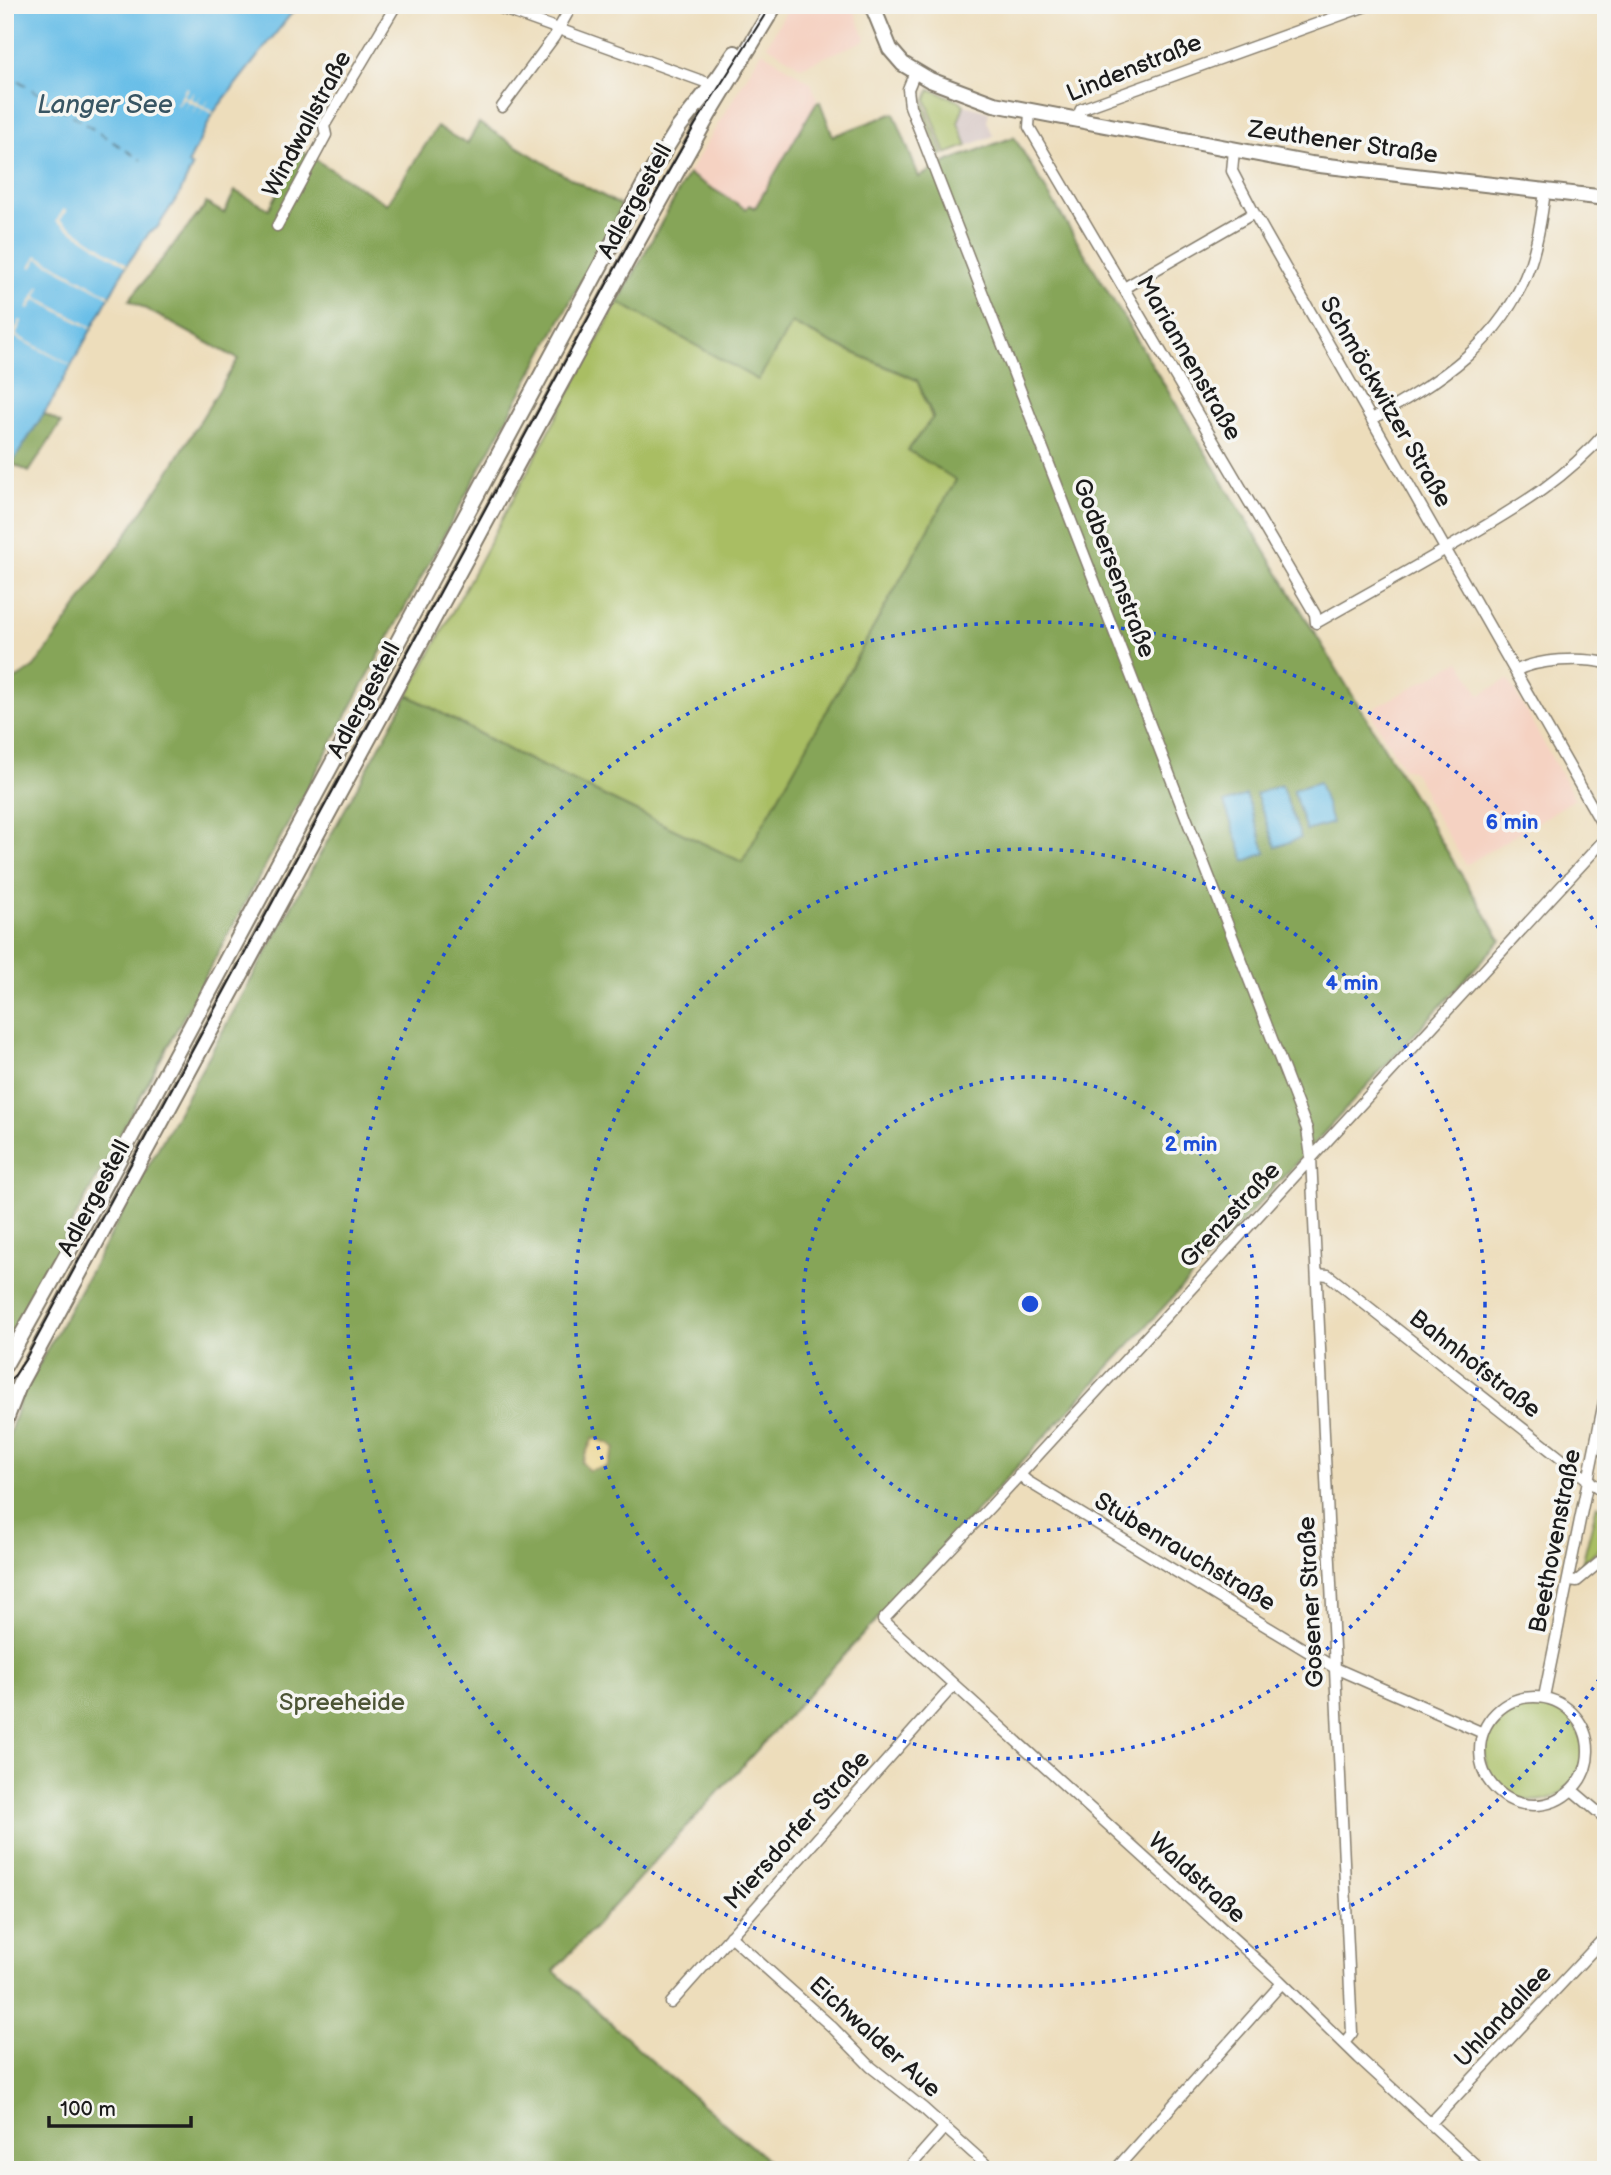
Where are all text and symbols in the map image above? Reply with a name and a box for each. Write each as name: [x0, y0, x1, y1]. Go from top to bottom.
street label: Lindenstraße: [1062, 28, 1206, 108]
street label: Windwallstraße: [256, 46, 358, 202]
water label: Langer See: [37, 90, 173, 121]
street label: Zeuthener Straße: [1245, 114, 1440, 170]
street label: Adlergestell: [591, 138, 679, 264]
street label: Mariannenstraße: [1130, 270, 1248, 446]
street label: Schmöckwitzer Straße: [1314, 291, 1458, 513]
street label: Godbersenstraße: [1066, 474, 1162, 662]
street label: Adlergestell: [321, 637, 407, 763]
text: 6 min: [1485, 810, 1539, 835]
text: 4 min: [1326, 971, 1378, 996]
text: 2 min: [1164, 1132, 1218, 1157]
street label: Adlergestell: [51, 1135, 137, 1261]
street label: Grenzstraße: [1174, 1156, 1286, 1274]
centre of rings: [1018, 1292, 1042, 1316]
street label: Bahnhofstraße: [1403, 1304, 1547, 1424]
street label: Beethovenstraße: [1523, 1447, 1587, 1635]
street label: Stubenrauchstraße: [1089, 1486, 1281, 1618]
street label: Gosener Straße: [1292, 1516, 1330, 1688]
park label: Spreeheide: [279, 1688, 405, 1717]
street label: Miersdorfer Straße: [718, 1745, 876, 1915]
street label: Waldstraße: [1142, 1827, 1252, 1929]
street label: Uhlandallee: [1448, 1959, 1558, 2073]
street label: Eichwalder Aue: [803, 1970, 947, 2104]
scale bar: [49, 2084, 191, 2128]
text: 100 m: [60, 2097, 116, 2122]

